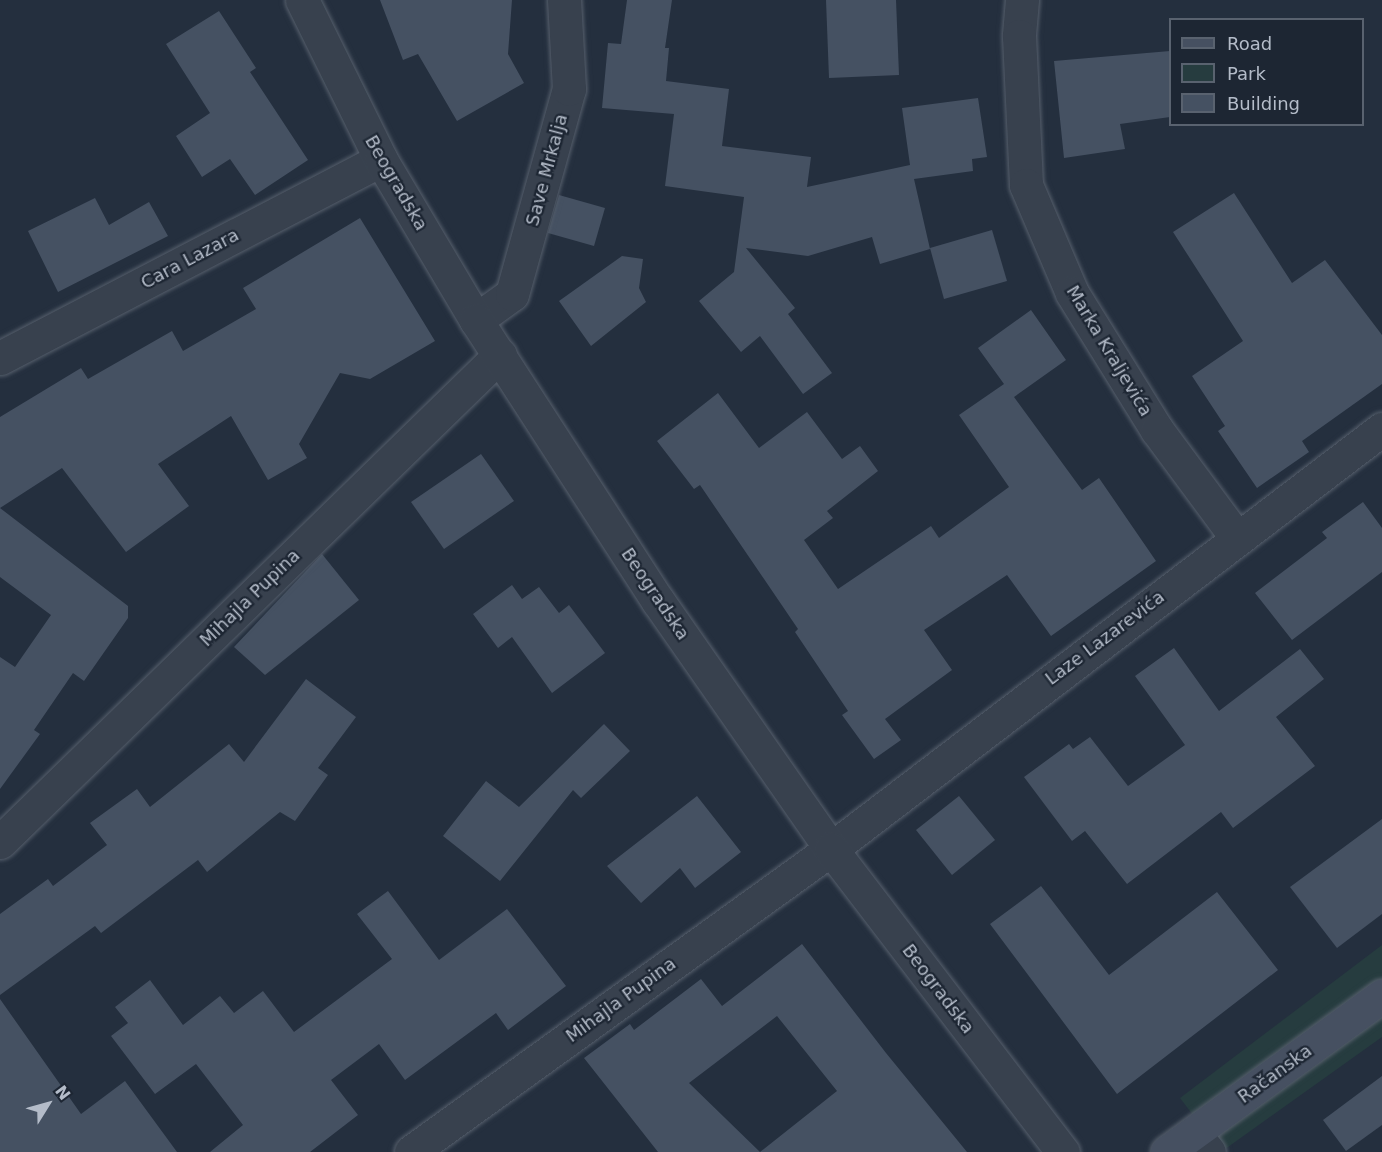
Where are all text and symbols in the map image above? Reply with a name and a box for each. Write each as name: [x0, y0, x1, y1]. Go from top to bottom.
legend: [1169, 18, 1364, 126]
text: Road: [1227, 33, 1272, 54]
text: Park: [1227, 63, 1266, 84]
text: Building: [1227, 93, 1300, 114]
street label: Save Mrkalja: [522, 112, 572, 228]
street label: Beogradska: [360, 132, 432, 234]
street label: Cara Lazara: [137, 224, 243, 294]
street label: Marka Kraljevića: [1061, 282, 1157, 420]
street label: Beogradska: [616, 544, 694, 644]
street label: Mihajla Pupina: [196, 545, 304, 651]
street label: Laze Lazarevića: [1041, 586, 1169, 690]
street label: Beogradska: [897, 940, 979, 1038]
street label: Mihajla Pupina: [562, 953, 680, 1047]
street label: Račanska: [1234, 1040, 1316, 1108]
north arrow: [18, 1074, 78, 1134]
text: N: [51, 1082, 74, 1104]

